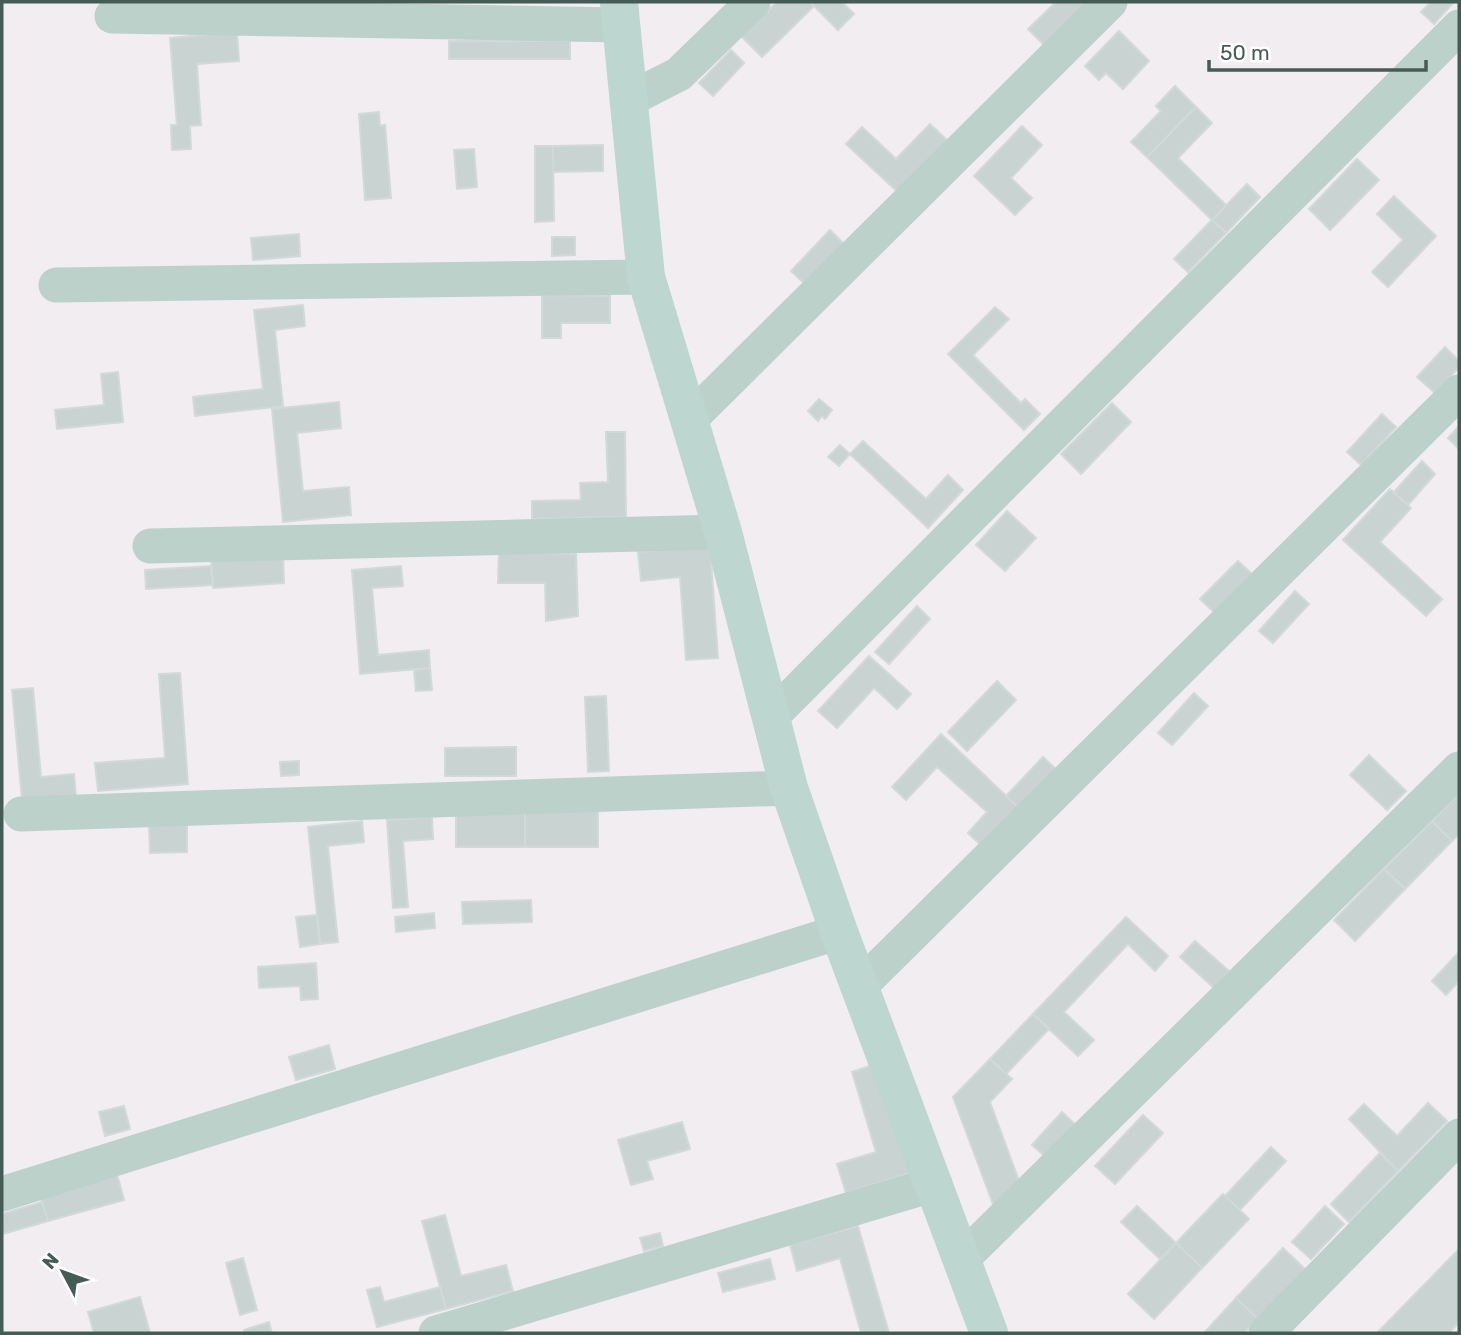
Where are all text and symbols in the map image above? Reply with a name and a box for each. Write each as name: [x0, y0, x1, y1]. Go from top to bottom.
scale bar: [1209, 28, 1426, 72]
text: 50 m: [1220, 40, 1270, 65]
north arrow: [28, 1237, 98, 1307]
text: N: [37, 1248, 64, 1274]

